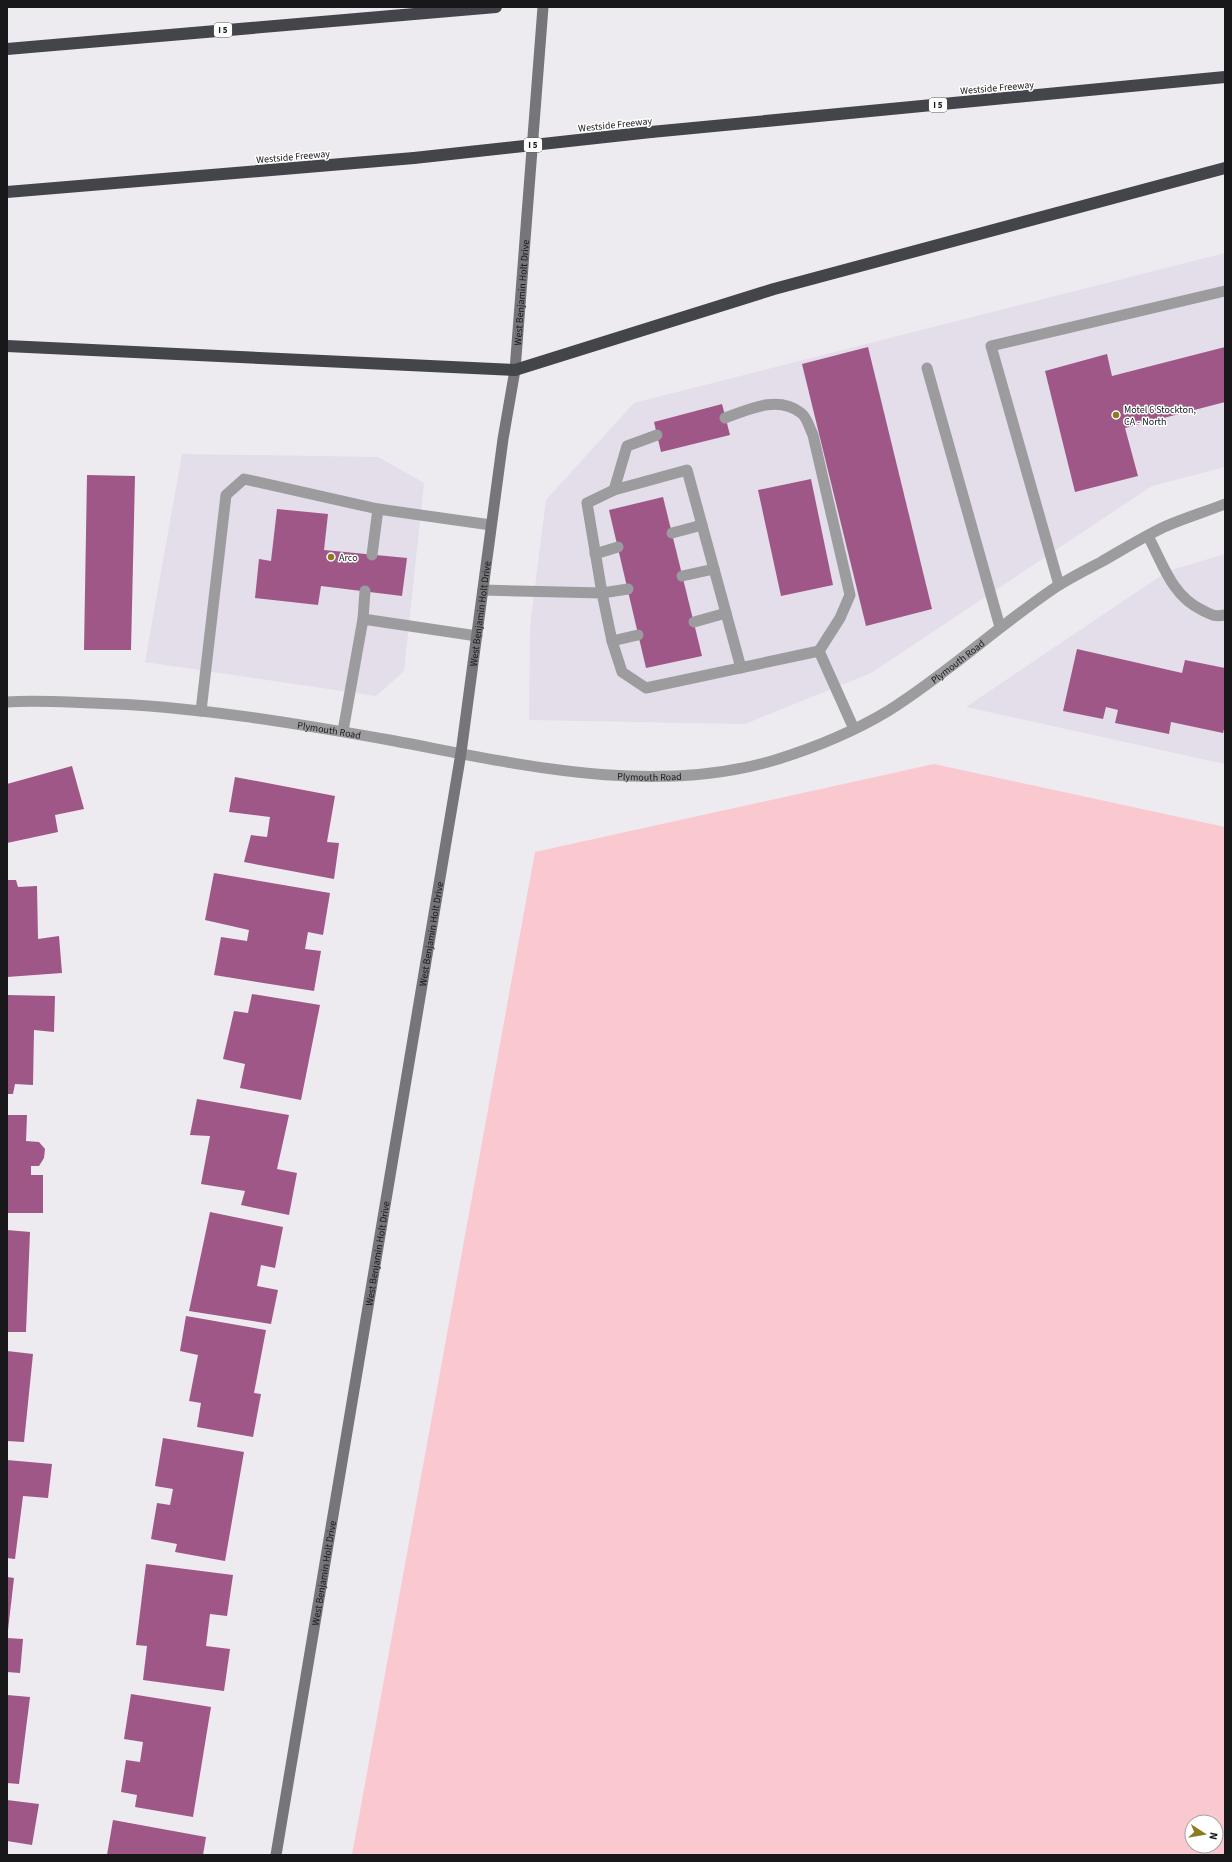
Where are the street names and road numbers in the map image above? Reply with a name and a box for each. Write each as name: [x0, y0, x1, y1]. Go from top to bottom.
road number: I 5: [214, 23, 232, 37]
street label: Westside Freeway: [960, 78, 1035, 98]
road number: I 5: [929, 98, 947, 112]
street label: Westside Freeway: [578, 114, 653, 136]
road number: I 5: [524, 138, 542, 152]
street label: Westside Freeway: [256, 147, 331, 167]
street label: West Benjamin Holt Drive: [511, 239, 533, 346]
street label: West Benjamin Holt Drive: [467, 560, 495, 667]
street label: Plymouth Road: [928, 637, 988, 687]
street label: Plymouth Road: [296, 718, 362, 743]
street label: Plymouth Road: [617, 770, 682, 785]
street label: West Benjamin Holt Drive: [416, 881, 447, 987]
street label: West Benjamin Holt Drive: [362, 1200, 394, 1307]
street label: West Benjamin Holt Drive: [309, 1520, 340, 1627]

